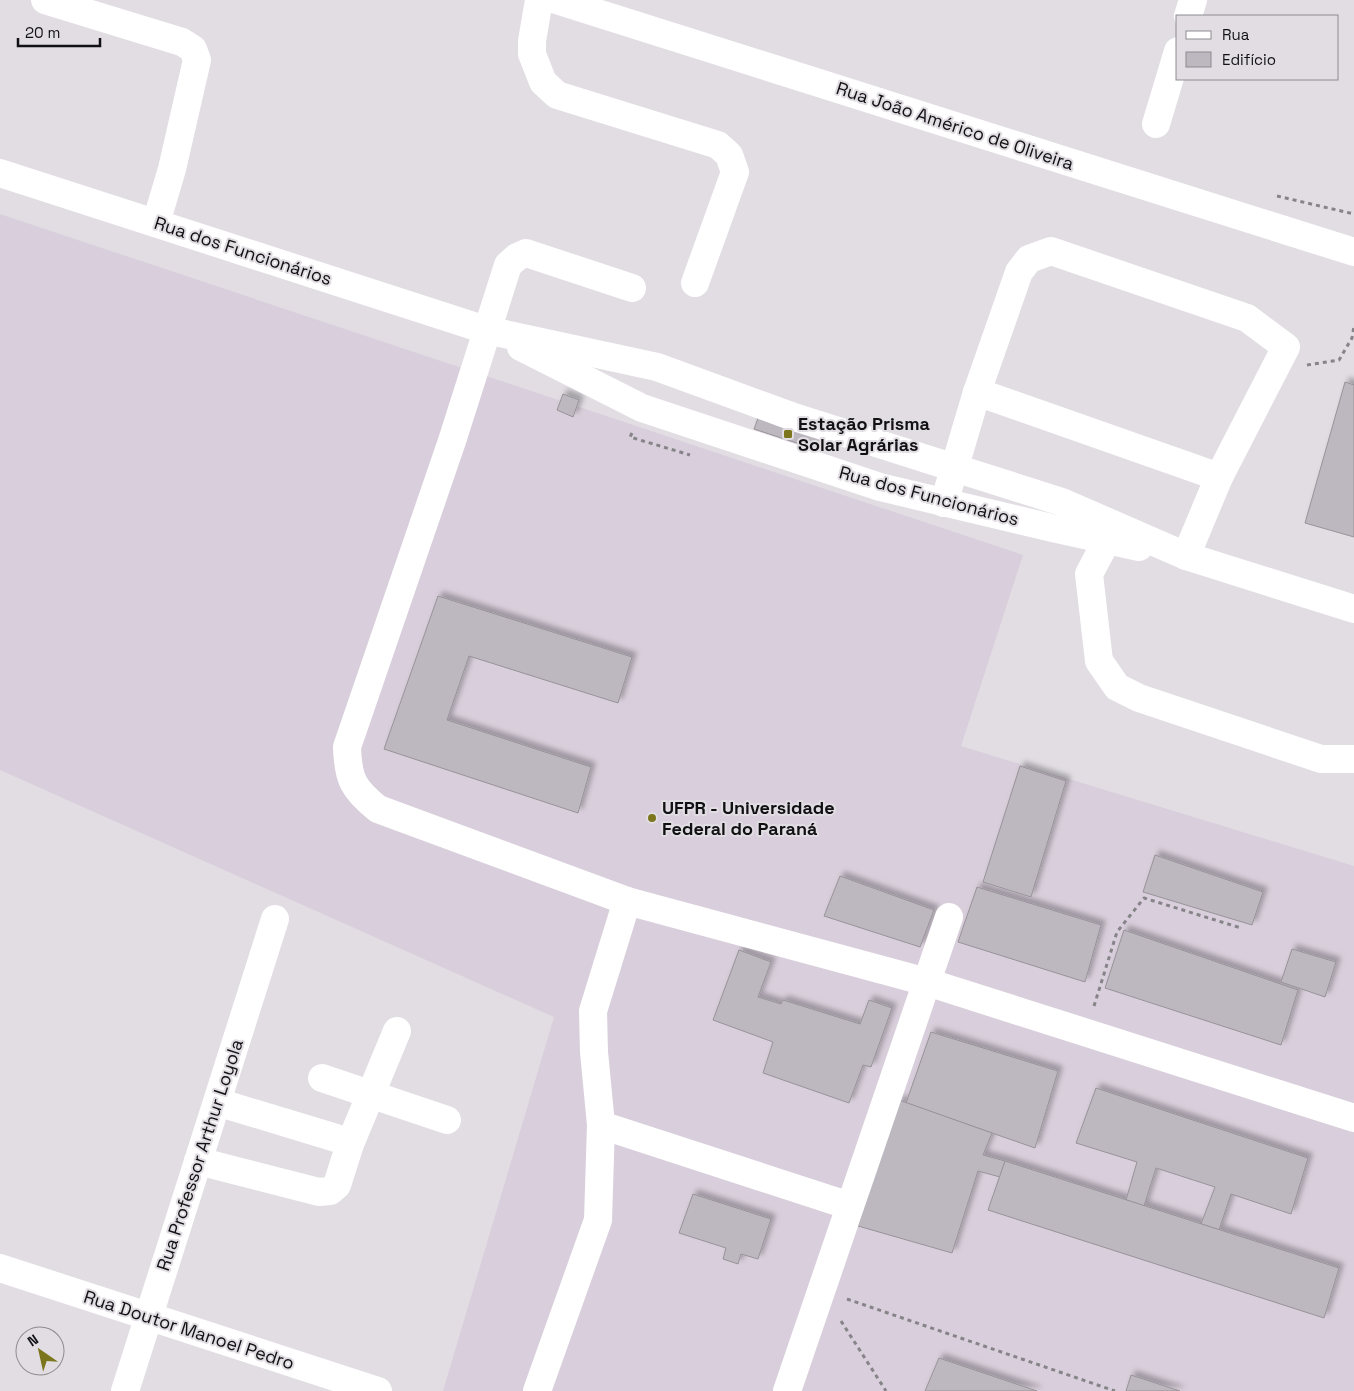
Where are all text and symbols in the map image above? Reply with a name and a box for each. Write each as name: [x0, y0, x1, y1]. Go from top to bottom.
scale bar: [18, 15, 100, 47]
legend: [1176, 15, 1339, 80]
text: 20 m: [25, 23, 60, 42]
text: Rua: [1222, 25, 1250, 44]
text: Edifício: [1222, 50, 1276, 69]
street label: Rua João Américo de Oliveira: [833, 76, 1077, 175]
street label: Rua dos Funcionários: [151, 211, 335, 290]
place label: Estação Prisma Solar Agrárias: [798, 412, 931, 456]
marker: Estação Prisma Solar Agrárias: [782, 428, 794, 440]
street label: Rua dos Funcionários: [837, 460, 1022, 531]
place label: UFPR - Universidade Federal do Paraná: [662, 796, 835, 840]
marker: UFPR - Universidade Federal do Paraná: [646, 812, 658, 824]
street label: Rua Professor Arthur Loyola: [151, 1036, 248, 1274]
street label: Rua Doutor Manoel Pedro: [81, 1285, 297, 1374]
north arrow: [15, 1326, 65, 1376]
text: N: [24, 1330, 42, 1350]

